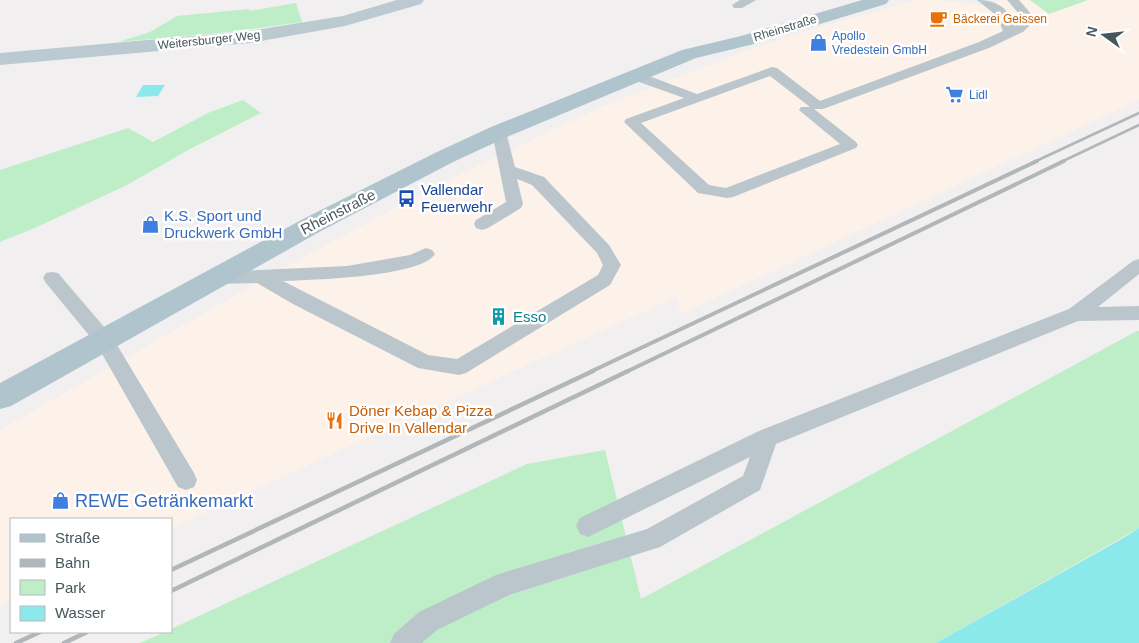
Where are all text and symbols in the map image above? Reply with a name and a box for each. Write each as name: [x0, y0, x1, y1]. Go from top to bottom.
cafe icon: Bäckerei Geissen: [929, 9, 949, 29]
north arrow: [1079, 10, 1129, 60]
street label: Rheinstraße: [752, 12, 819, 44]
place label: Bäckerei Geissen: [953, 12, 1047, 26]
text: N: [1082, 25, 1100, 39]
street label: Weitersburger Weg: [157, 28, 261, 52]
place label: Apollo Vredestein GmbH: [832, 29, 927, 57]
shop icon: Apollo Vredestein GmbH: [808, 33, 828, 53]
supermarket icon: Lidl: [945, 85, 965, 105]
place label: Lidl: [969, 88, 988, 102]
place label: Vallendar Feuerwehr: [421, 181, 493, 215]
street label: Rheinstraße: [298, 185, 378, 238]
bus stop icon: Vallendar Feuerwehr: [397, 189, 417, 209]
place label: K.S. Sport und Druckwerk GmbH: [164, 207, 282, 241]
shop icon: K.S. Sport und Druckwerk GmbH: [140, 215, 160, 235]
building icon: Esso: [489, 307, 509, 327]
place label: Esso: [513, 308, 546, 325]
place label: Döner Kebap & Pizza Drive In Vallendar: [349, 402, 493, 436]
restaurant icon: Döner Kebap & Pizza Drive In Vallendar: [325, 410, 345, 430]
shop icon: REWE Getränkemarkt: [51, 491, 71, 511]
place label: REWE Getränkemarkt: [75, 491, 253, 511]
legend: [10, 518, 172, 633]
text: Straße: [55, 529, 100, 546]
text: Bahn: [55, 554, 90, 571]
text: Park: [55, 579, 86, 596]
text: Wasser: [55, 604, 105, 621]

